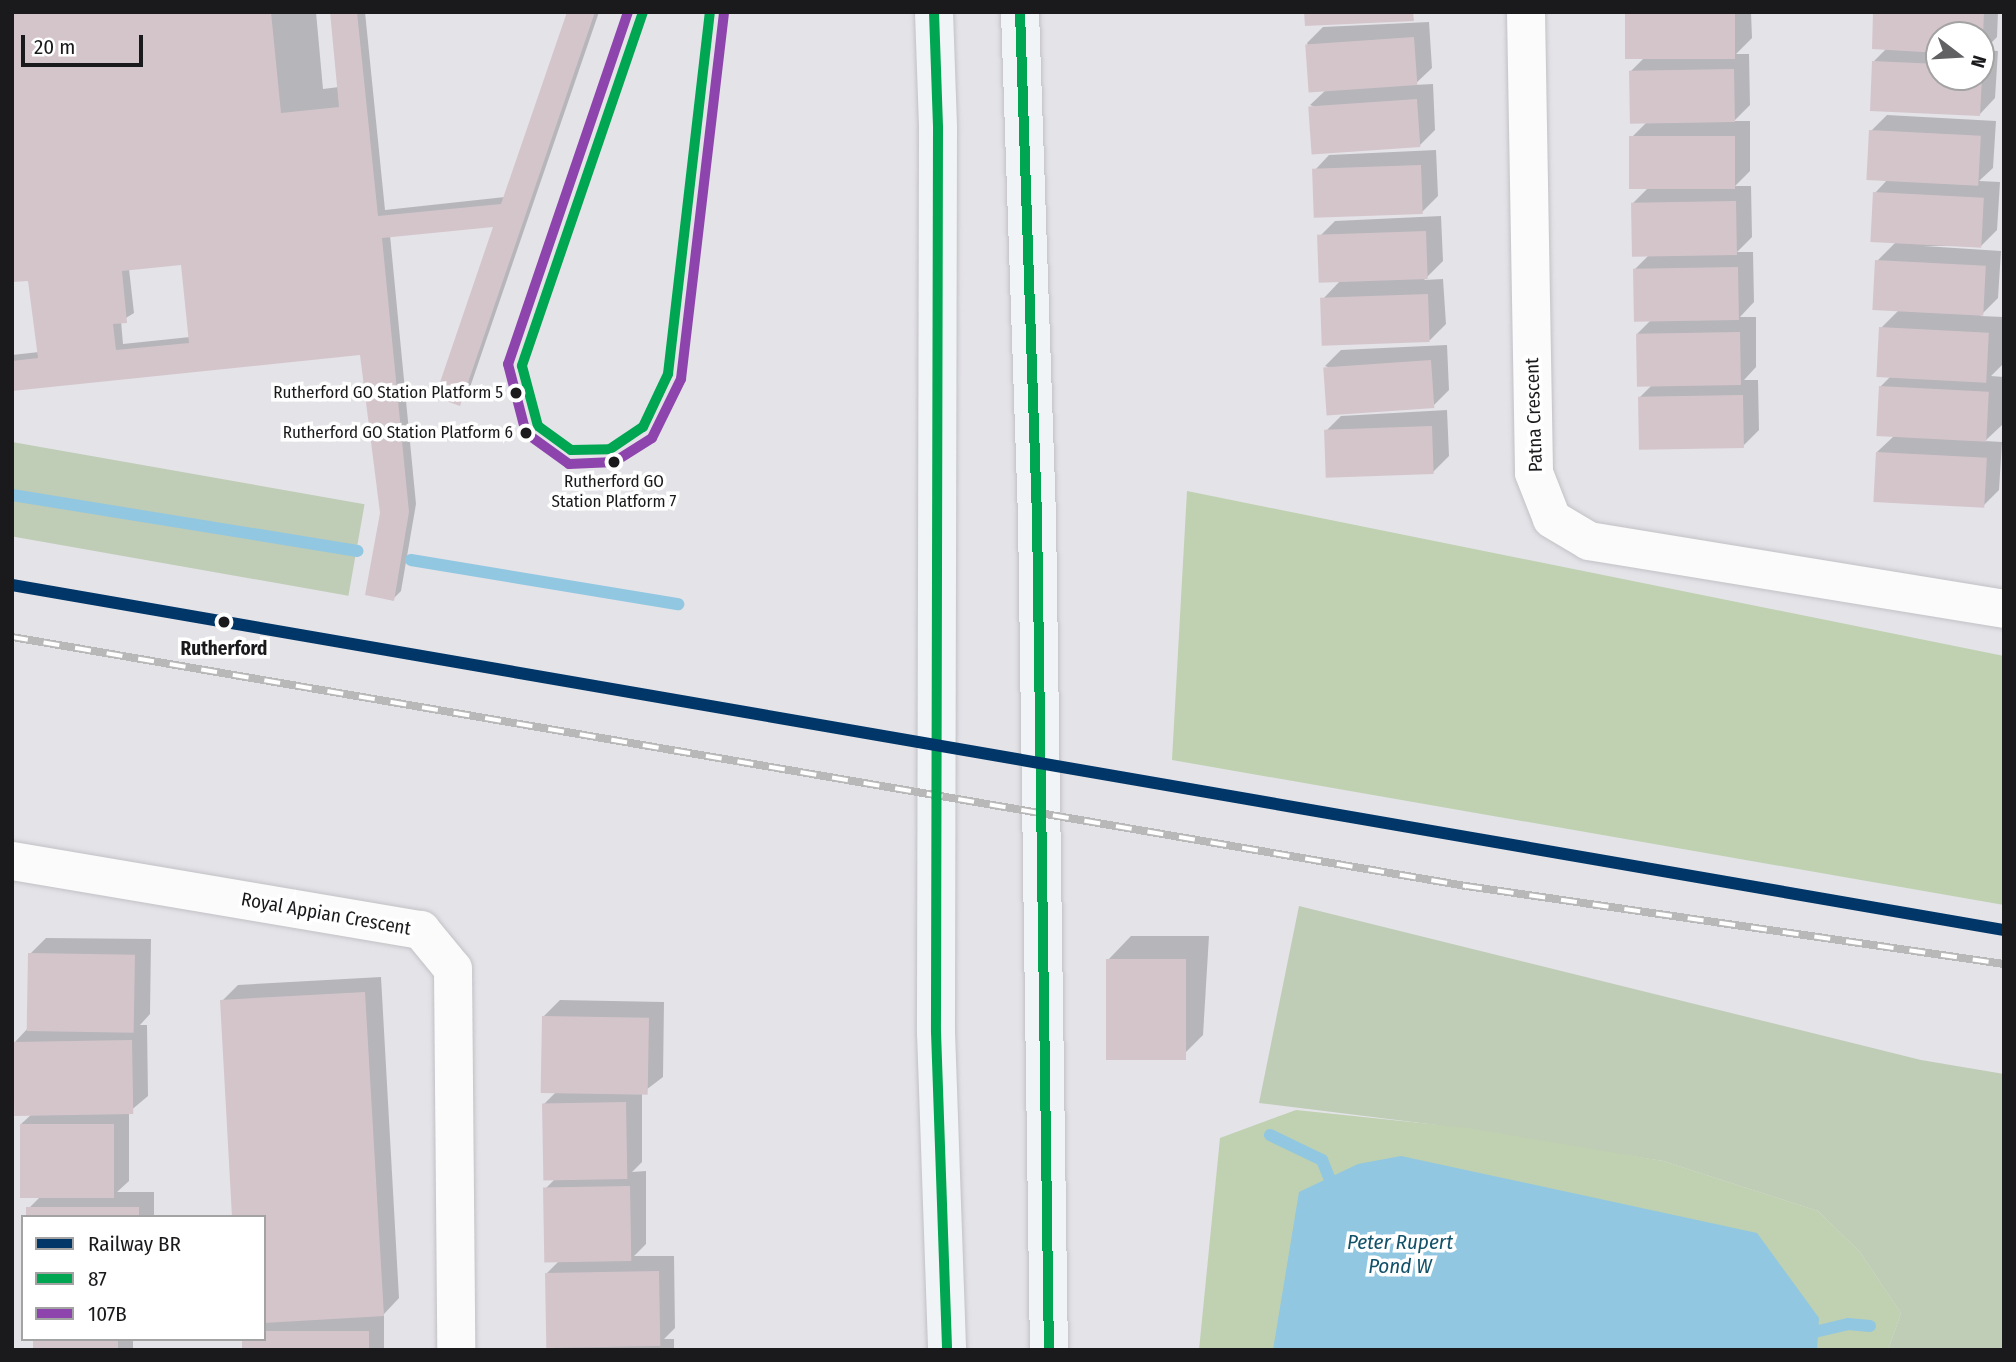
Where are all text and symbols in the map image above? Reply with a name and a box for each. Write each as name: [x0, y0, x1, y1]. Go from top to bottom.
scale bar: [24, 21, 147, 65]
north arrow: [1925, 21, 1995, 91]
text: 20 m: [34, 34, 75, 60]
text: N: [1966, 53, 1991, 71]
street label: Patna Crescent: [1521, 357, 1547, 473]
place label: Rutherford GO Station Platform 5: [273, 383, 503, 403]
marker: Rutherford GO Station Platform 5: [509, 386, 523, 400]
place label: Rutherford GO Station Platform 6: [283, 423, 513, 443]
marker: Rutherford GO Station Platform 6: [519, 426, 533, 440]
marker: Rutherford GO Station Platform 7: [607, 455, 621, 469]
place label: Rutherford GO Station Platform 7: [552, 472, 676, 512]
marker: Rutherford: [212, 610, 236, 634]
place label: Rutherford: [181, 638, 267, 660]
street label: Royal Appian Crescent: [239, 888, 413, 940]
legend: [21, 1215, 266, 1341]
water label: Peter Rupert Pond W: [1347, 1229, 1453, 1279]
text: Railway BR: [88, 1231, 181, 1257]
text: 87: [88, 1266, 107, 1292]
text: 107B: [88, 1301, 127, 1327]

